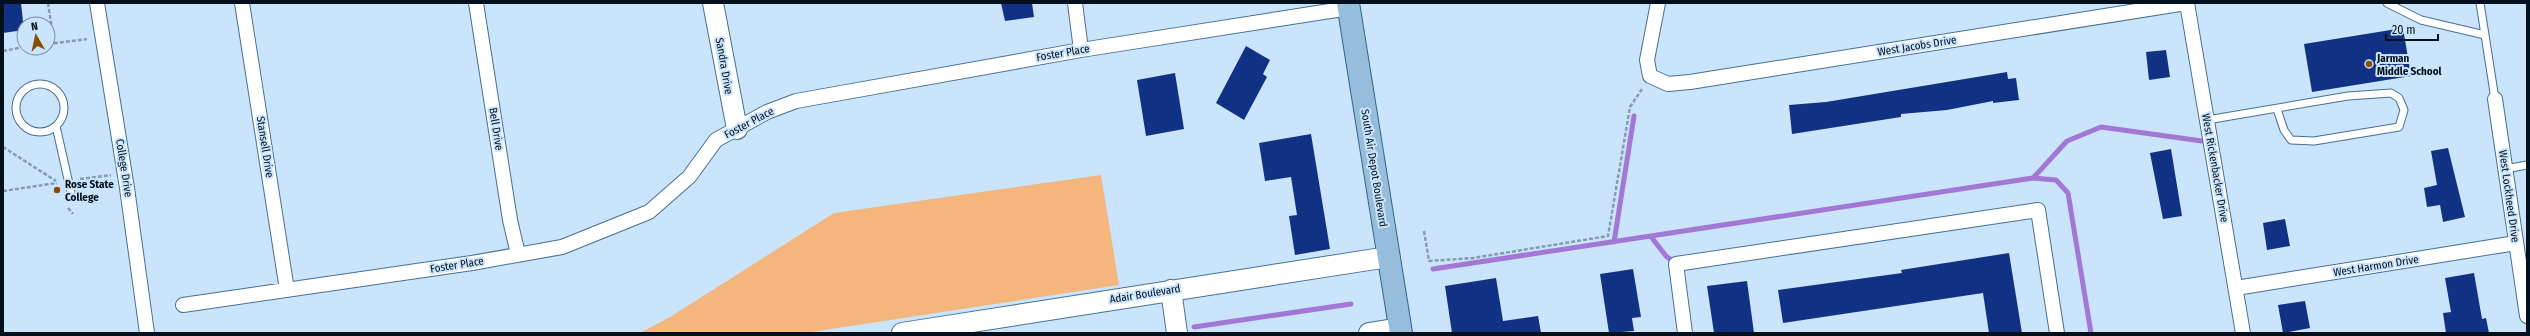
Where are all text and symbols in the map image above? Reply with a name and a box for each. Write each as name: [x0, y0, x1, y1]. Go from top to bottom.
north arrow: [16, 16, 56, 56]
scale bar: [2386, 16, 2438, 42]
text: N: [30, 20, 39, 34]
text: 20 m: [2392, 23, 2416, 37]
street label: West Jacobs Drive: [1877, 33, 1957, 59]
street label: Sandra Drive: [713, 37, 735, 95]
street label: Foster Place: [1035, 42, 1091, 64]
place label: Jarman Middle School: [2376, 52, 2443, 78]
marker: Jarman Middle School: [2364, 59, 2374, 69]
street label: Foster Place: [722, 105, 776, 141]
street label: Bell Drive: [486, 107, 506, 151]
street label: South Air Depot Boulevard: [1358, 108, 1390, 228]
street label: West Rickenbacker Drive: [2199, 113, 2231, 223]
street label: Stansell Drive: [254, 115, 276, 179]
street label: College Drive: [113, 138, 135, 198]
street label: West Lockheed Drive: [2496, 149, 2522, 243]
place label: Rose State College: [65, 178, 114, 204]
marker: Rose State College: [52, 185, 62, 195]
street label: West Harmon Drive: [2332, 253, 2420, 279]
street label: Foster Place: [429, 254, 485, 276]
street label: Adair Boulevard: [1109, 282, 1181, 306]

